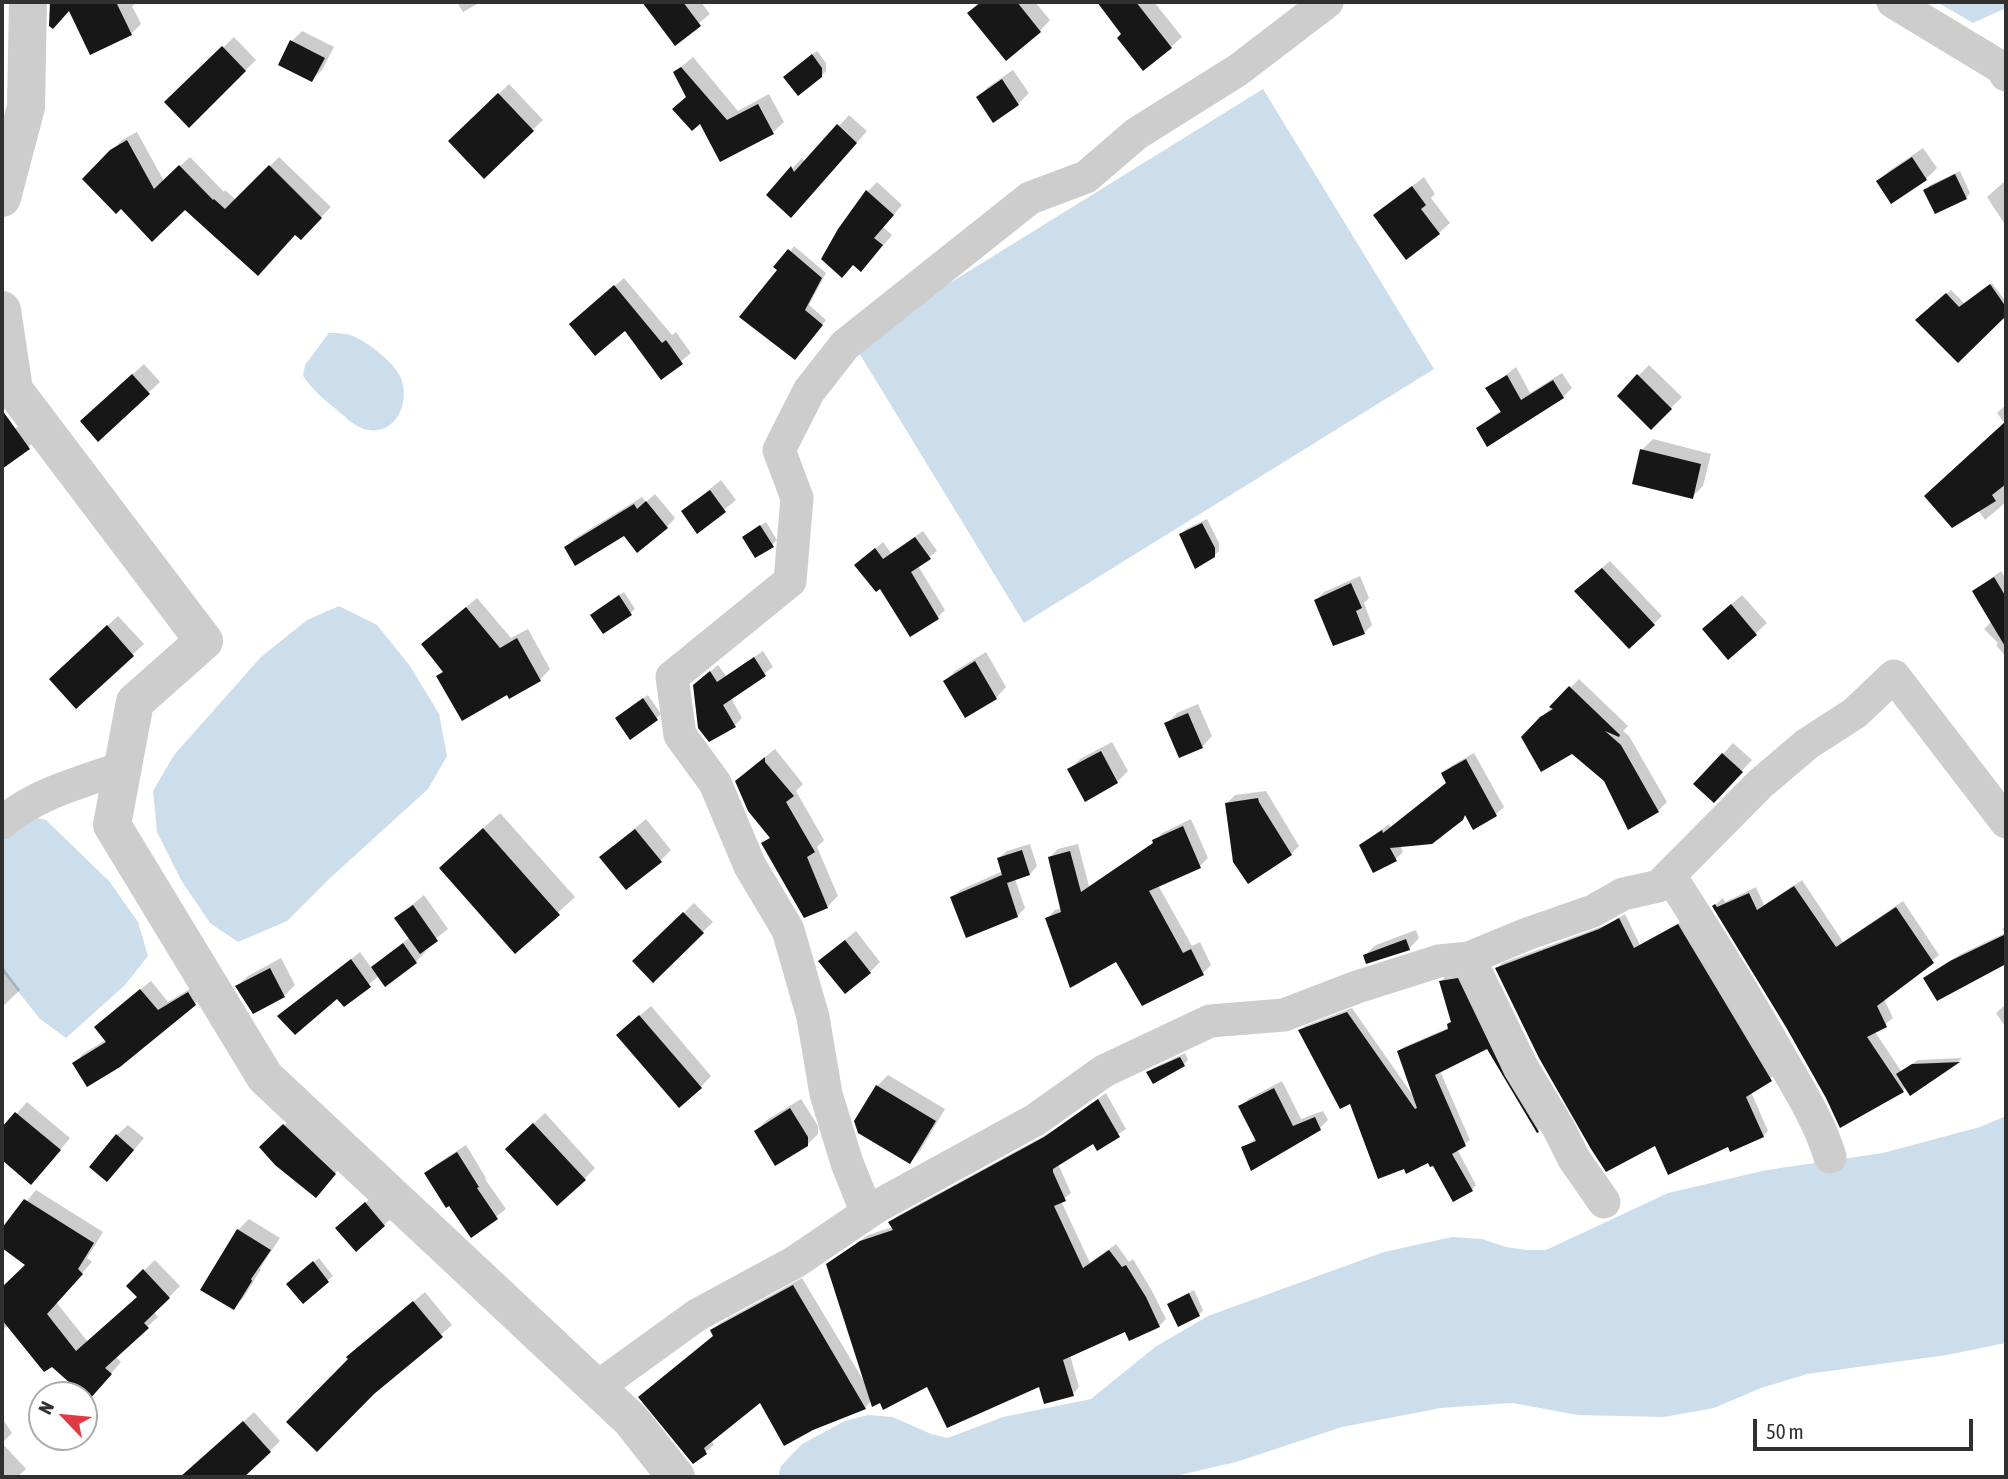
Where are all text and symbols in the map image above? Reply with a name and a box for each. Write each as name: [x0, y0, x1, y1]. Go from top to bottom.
north arrow: [28, 1381, 98, 1451]
text: N: [34, 1398, 58, 1418]
scale bar: [1756, 1406, 1976, 1450]
text: 50 m: [1766, 1419, 1804, 1443]

